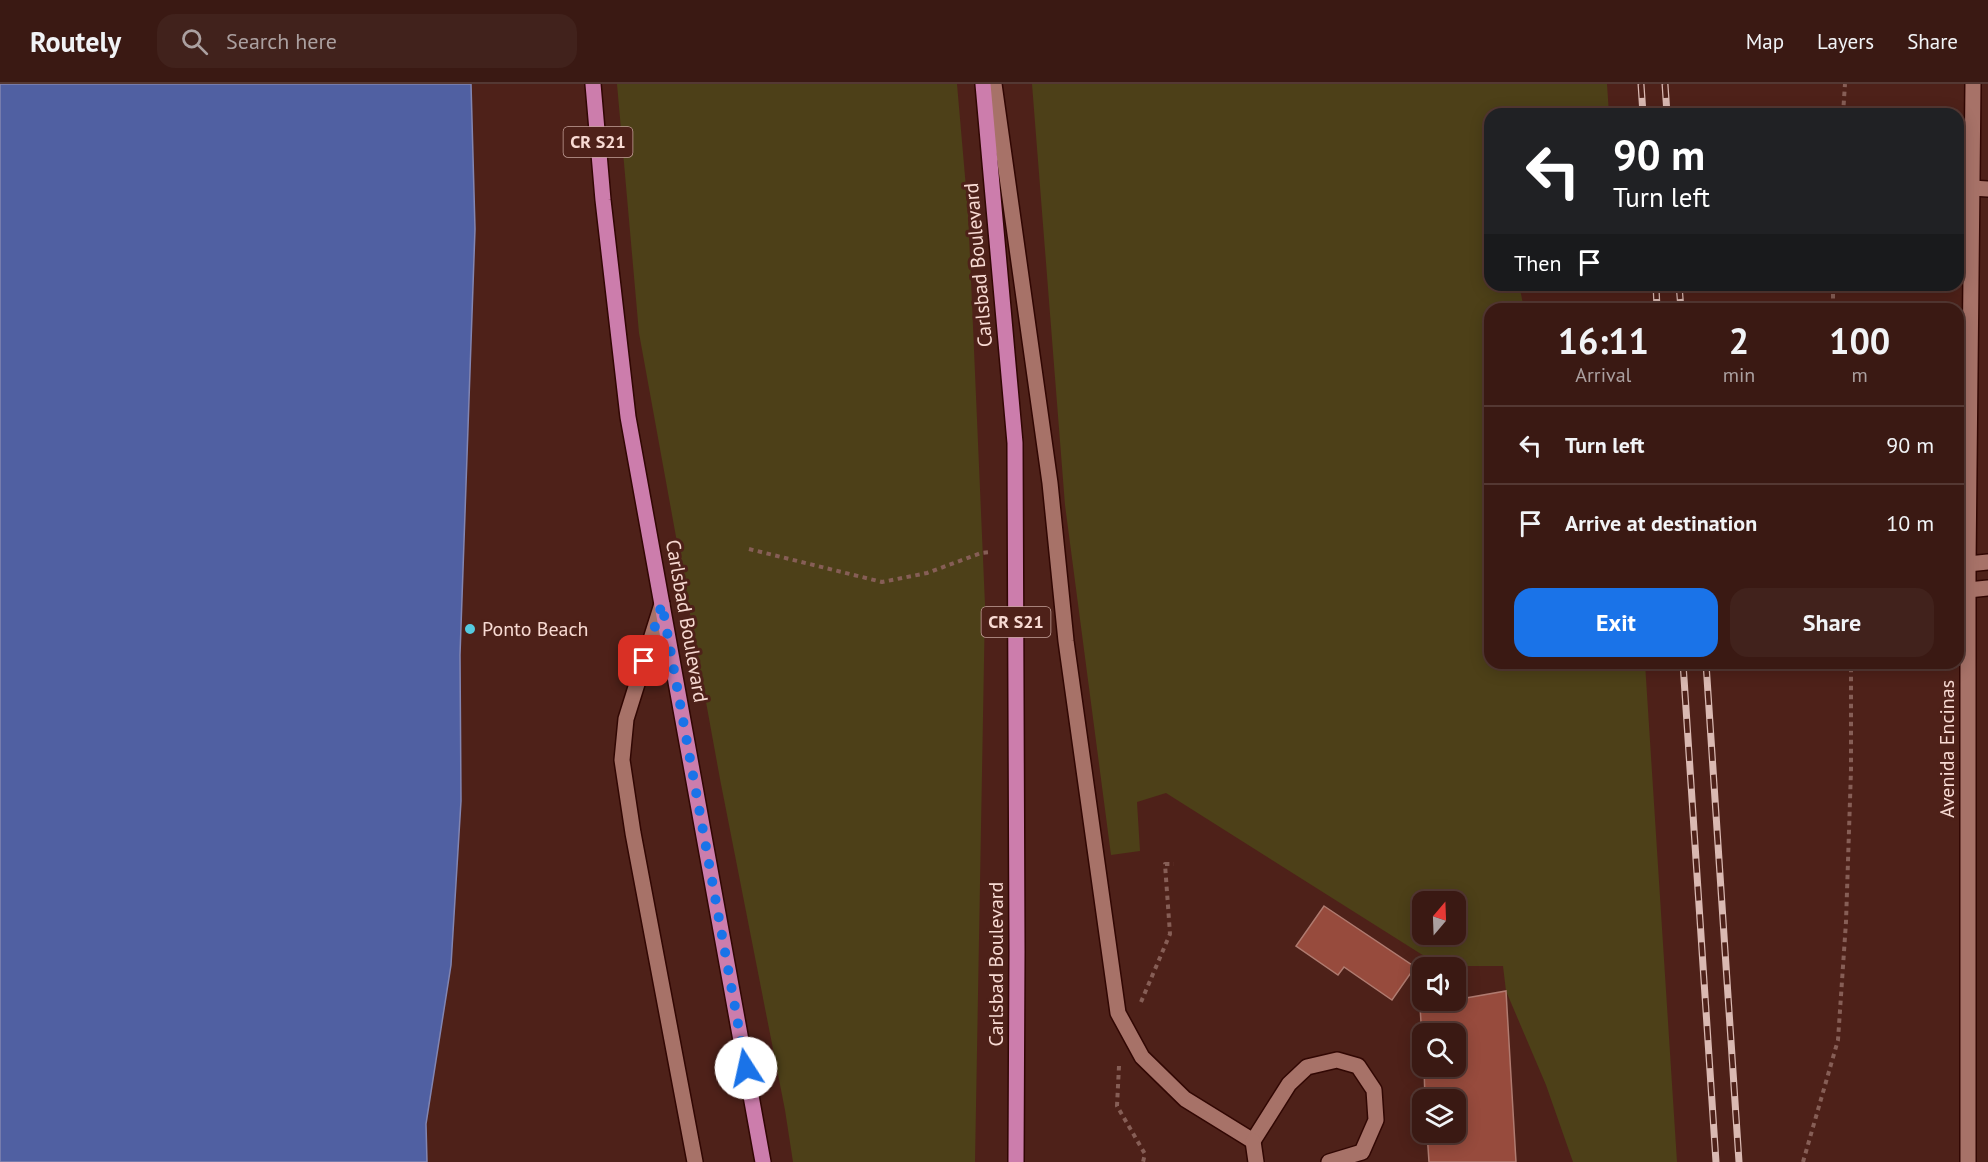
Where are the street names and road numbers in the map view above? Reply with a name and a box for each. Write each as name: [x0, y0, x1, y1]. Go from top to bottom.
road number: CR S21: [564, 127, 632, 157]
street label: Carlsbad Boulevard: [958, 182, 998, 348]
street label: Carlsbad Boulevard: [660, 538, 714, 704]
road number: CR S21: [982, 607, 1050, 637]
street label: Avenida Encinas: [1934, 680, 1960, 818]
street label: Carlsbad Boulevard: [983, 882, 1009, 1046]

